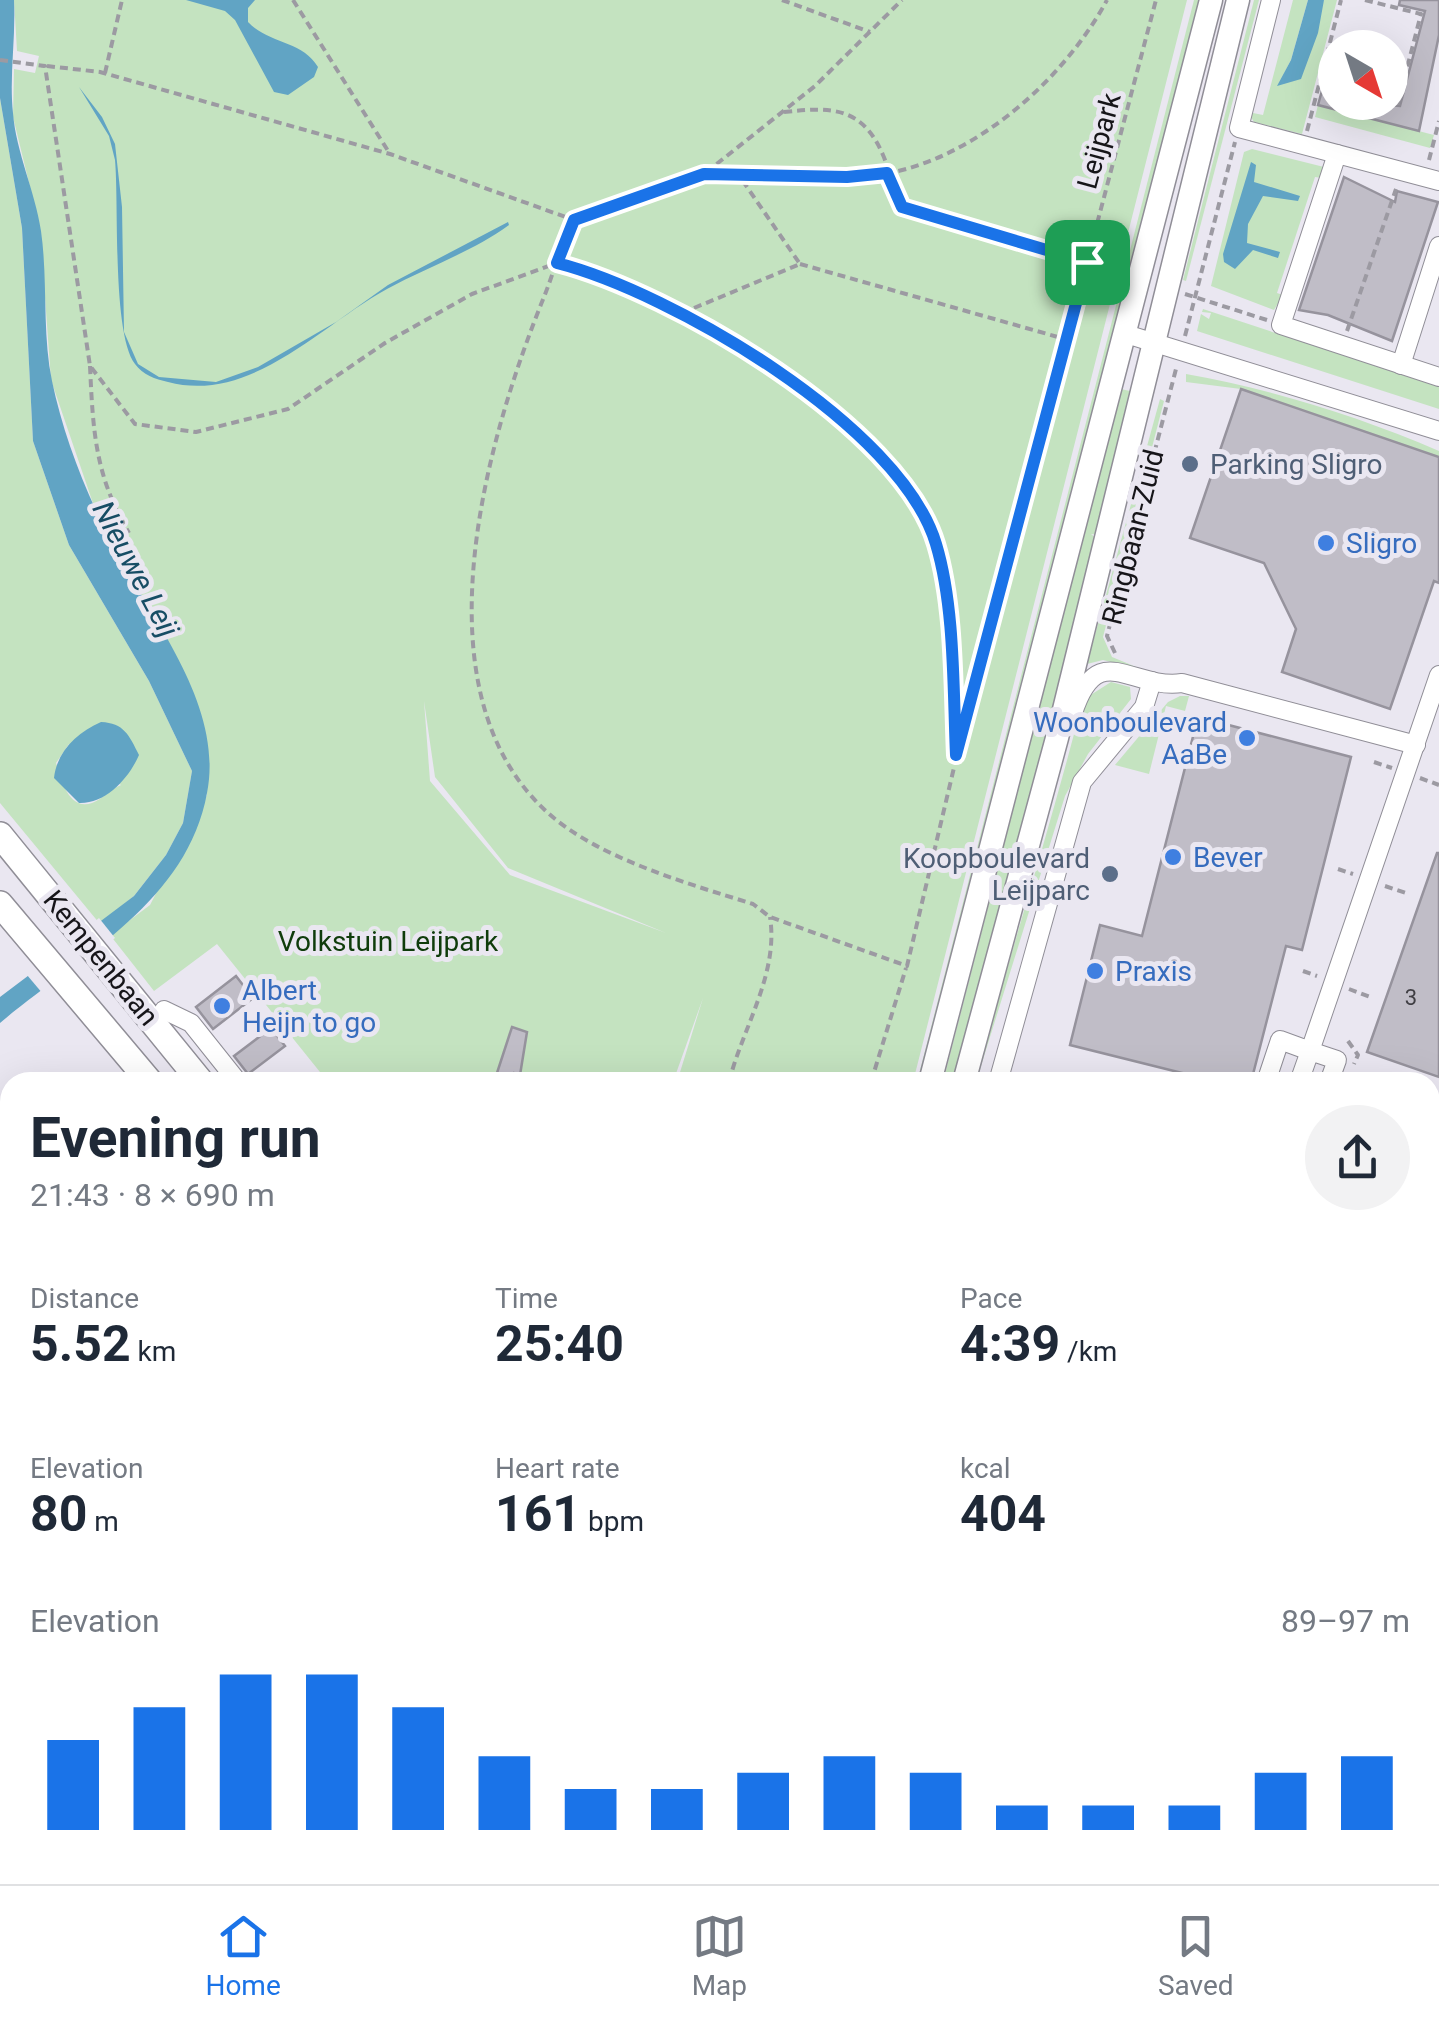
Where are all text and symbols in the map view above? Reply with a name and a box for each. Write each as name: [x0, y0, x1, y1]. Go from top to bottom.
north arrow: [1318, 30, 1408, 120]
map controls: [1318, 30, 1408, 120]
street label: Leijpark: [1070, 89, 1128, 193]
pin: [1045, 220, 1130, 305]
icon: arrive: [1060, 235, 1115, 290]
street label: Ringbaan-Zuid: [1095, 446, 1171, 628]
place label: Parking Sligro: [1210, 448, 1383, 481]
marker: Parking Sligro: [1179, 453, 1201, 475]
water label: Nieuwe Leij: [86, 495, 186, 643]
place label: Sligro: [1346, 527, 1417, 560]
marker: Sligro: [1315, 532, 1337, 554]
place label: Woonboulevard AaBe: [1033, 706, 1227, 771]
marker: Woonboulevard AaBe: [1236, 727, 1258, 749]
place label: Bever: [1193, 841, 1263, 874]
place label: Koopboulevard Leijparc: [903, 842, 1090, 907]
marker: Bever: [1162, 846, 1184, 868]
marker: Koopboulevard Leijparc: [1099, 863, 1121, 885]
street label: Kempenbaan: [36, 884, 166, 1032]
park label: Volkstuin Leijpark: [278, 925, 499, 958]
place label: Praxis: [1115, 955, 1192, 988]
marker: Praxis: [1084, 960, 1106, 982]
place label: Albert Heijn to go: [242, 974, 376, 1039]
house number: 3: [1405, 985, 1417, 1010]
marker: Albert Heijn to go: [211, 995, 233, 1017]
button: share: [1305, 1105, 1410, 1210]
text: Evening run: [30, 1106, 321, 1170]
text: 21:43 · 8 × 690 m: [30, 1176, 275, 1214]
text: Distance: [30, 1282, 139, 1315]
text: Time: [495, 1282, 558, 1315]
text: Pace: [960, 1282, 1022, 1315]
text: 5.52: [30, 1315, 131, 1373]
text: 25:40: [495, 1315, 624, 1373]
text: 4:39: [960, 1315, 1060, 1373]
text: km: [131, 1335, 176, 1368]
text: /km: [1060, 1335, 1117, 1368]
text: Elevation: [30, 1452, 143, 1485]
text: Heart rate: [495, 1452, 620, 1485]
text: kcal: [960, 1452, 1011, 1485]
text: 80: [30, 1485, 87, 1543]
text: 161: [495, 1485, 581, 1543]
text: 404: [960, 1485, 1046, 1543]
text: m: [87, 1505, 119, 1538]
text: bpm: [581, 1505, 644, 1538]
text: Elevation: [30, 1602, 160, 1640]
text: 89–97 m: [1281, 1602, 1410, 1640]
tab: Home: [205, 1909, 281, 2002]
tab: Map: [692, 1909, 747, 2002]
tab: Saved: [1158, 1909, 1234, 2002]

